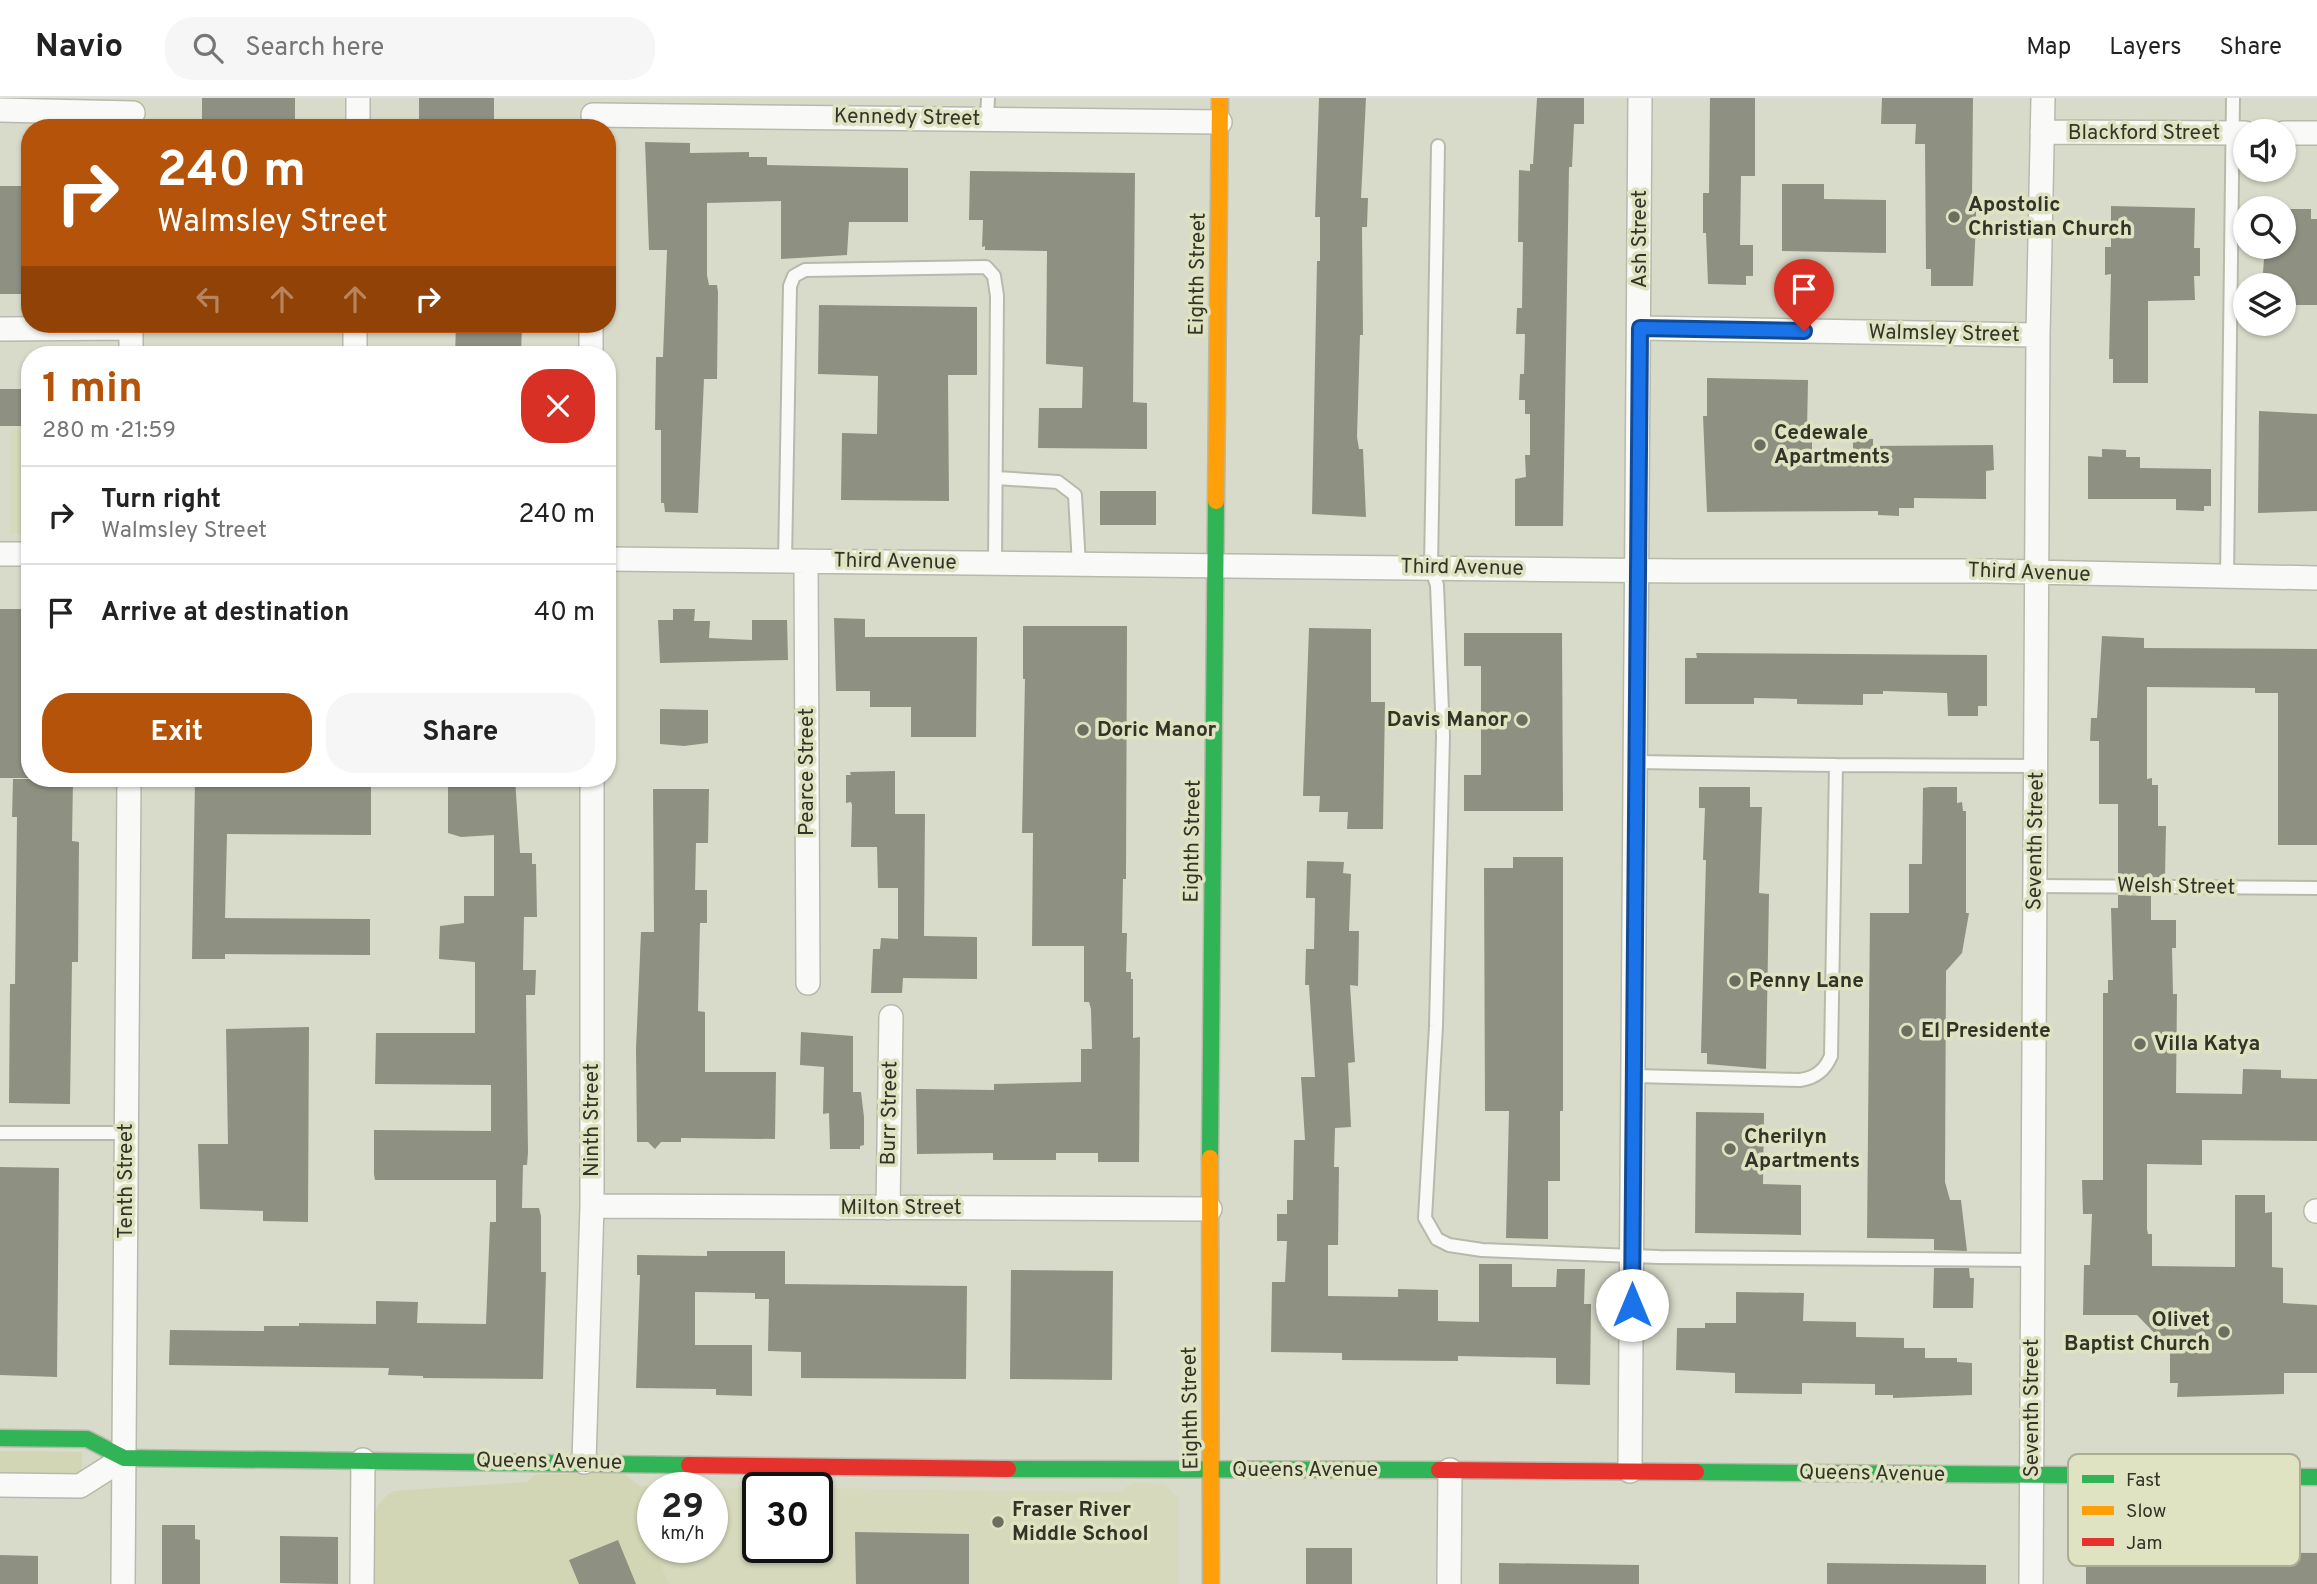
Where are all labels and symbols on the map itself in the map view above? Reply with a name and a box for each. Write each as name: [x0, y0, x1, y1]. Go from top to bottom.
street label: Kennedy Street: [834, 103, 980, 133]
street label: Blackford Street: [2068, 120, 2220, 147]
street label: Ash Street: [1627, 190, 1654, 288]
place label: Apostolic Christian Church: [1968, 192, 2132, 243]
marker: Apostolic Christian Church: [1946, 209, 1962, 225]
street label: Eighth Street: [1183, 212, 1213, 336]
pin: [1774, 259, 1834, 331]
street label: Walmsley Street: [1868, 319, 2020, 349]
place label: Cedewale Apartments: [1774, 420, 1890, 471]
marker: Cedewale Apartments: [1752, 437, 1768, 453]
street label: Third Avenue: [833, 547, 957, 577]
street label: Third Avenue: [1400, 553, 1524, 583]
street label: Third Avenue: [1967, 557, 2091, 589]
place label: Davis Manor: [1387, 707, 1508, 734]
street label: Pearce Street: [794, 708, 821, 836]
marker: Davis Manor: [1514, 712, 1530, 728]
place label: Doric Manor: [1097, 717, 1217, 744]
marker: Doric Manor: [1075, 722, 1091, 738]
street label: Seventh Street: [2021, 771, 2051, 911]
street label: Eighth Street: [1178, 779, 1208, 903]
street label: Welsh Street: [2117, 872, 2235, 902]
place label: Penny Lane: [1749, 968, 1864, 995]
marker: Penny Lane: [1727, 973, 1743, 989]
place label: El Presidente: [1921, 1018, 2051, 1045]
marker: El Presidente: [1899, 1023, 1915, 1039]
place label: Villa Katya: [2154, 1031, 2260, 1058]
marker: Villa Katya: [2132, 1036, 2148, 1052]
street label: Burr Street: [876, 1060, 904, 1166]
street label: Ninth Street: [579, 1063, 606, 1177]
street label: Tenth Street: [113, 1123, 140, 1239]
place label: Cherilyn Apartments: [1744, 1124, 1860, 1175]
marker: Cherilyn Apartments: [1722, 1141, 1738, 1157]
street label: Milton Street: [840, 1195, 962, 1222]
position arrow: [1595, 1268, 1669, 1342]
place label: Olivet Baptist Church: [2064, 1307, 2210, 1358]
marker: Olivet Baptist Church: [2216, 1324, 2232, 1340]
street label: Seventh Street: [2019, 1339, 2046, 1477]
street label: Eighth Street: [1176, 1346, 1206, 1470]
street label: Queens Avenue: [476, 1447, 622, 1477]
legend: [2068, 1454, 2300, 1566]
street label: Queens Avenue: [1232, 1457, 1378, 1484]
street label: Queens Avenue: [1799, 1459, 1945, 1489]
text: Fast: [2126, 1469, 2161, 1493]
speed limit sign: 30: [742, 1472, 833, 1563]
place label: Fraser River Middle School: [1012, 1497, 1149, 1548]
text: Slow: [2126, 1500, 2166, 1524]
marker: Fraser River Middle School: [990, 1514, 1006, 1530]
text: Jam: [2126, 1532, 2163, 1556]

